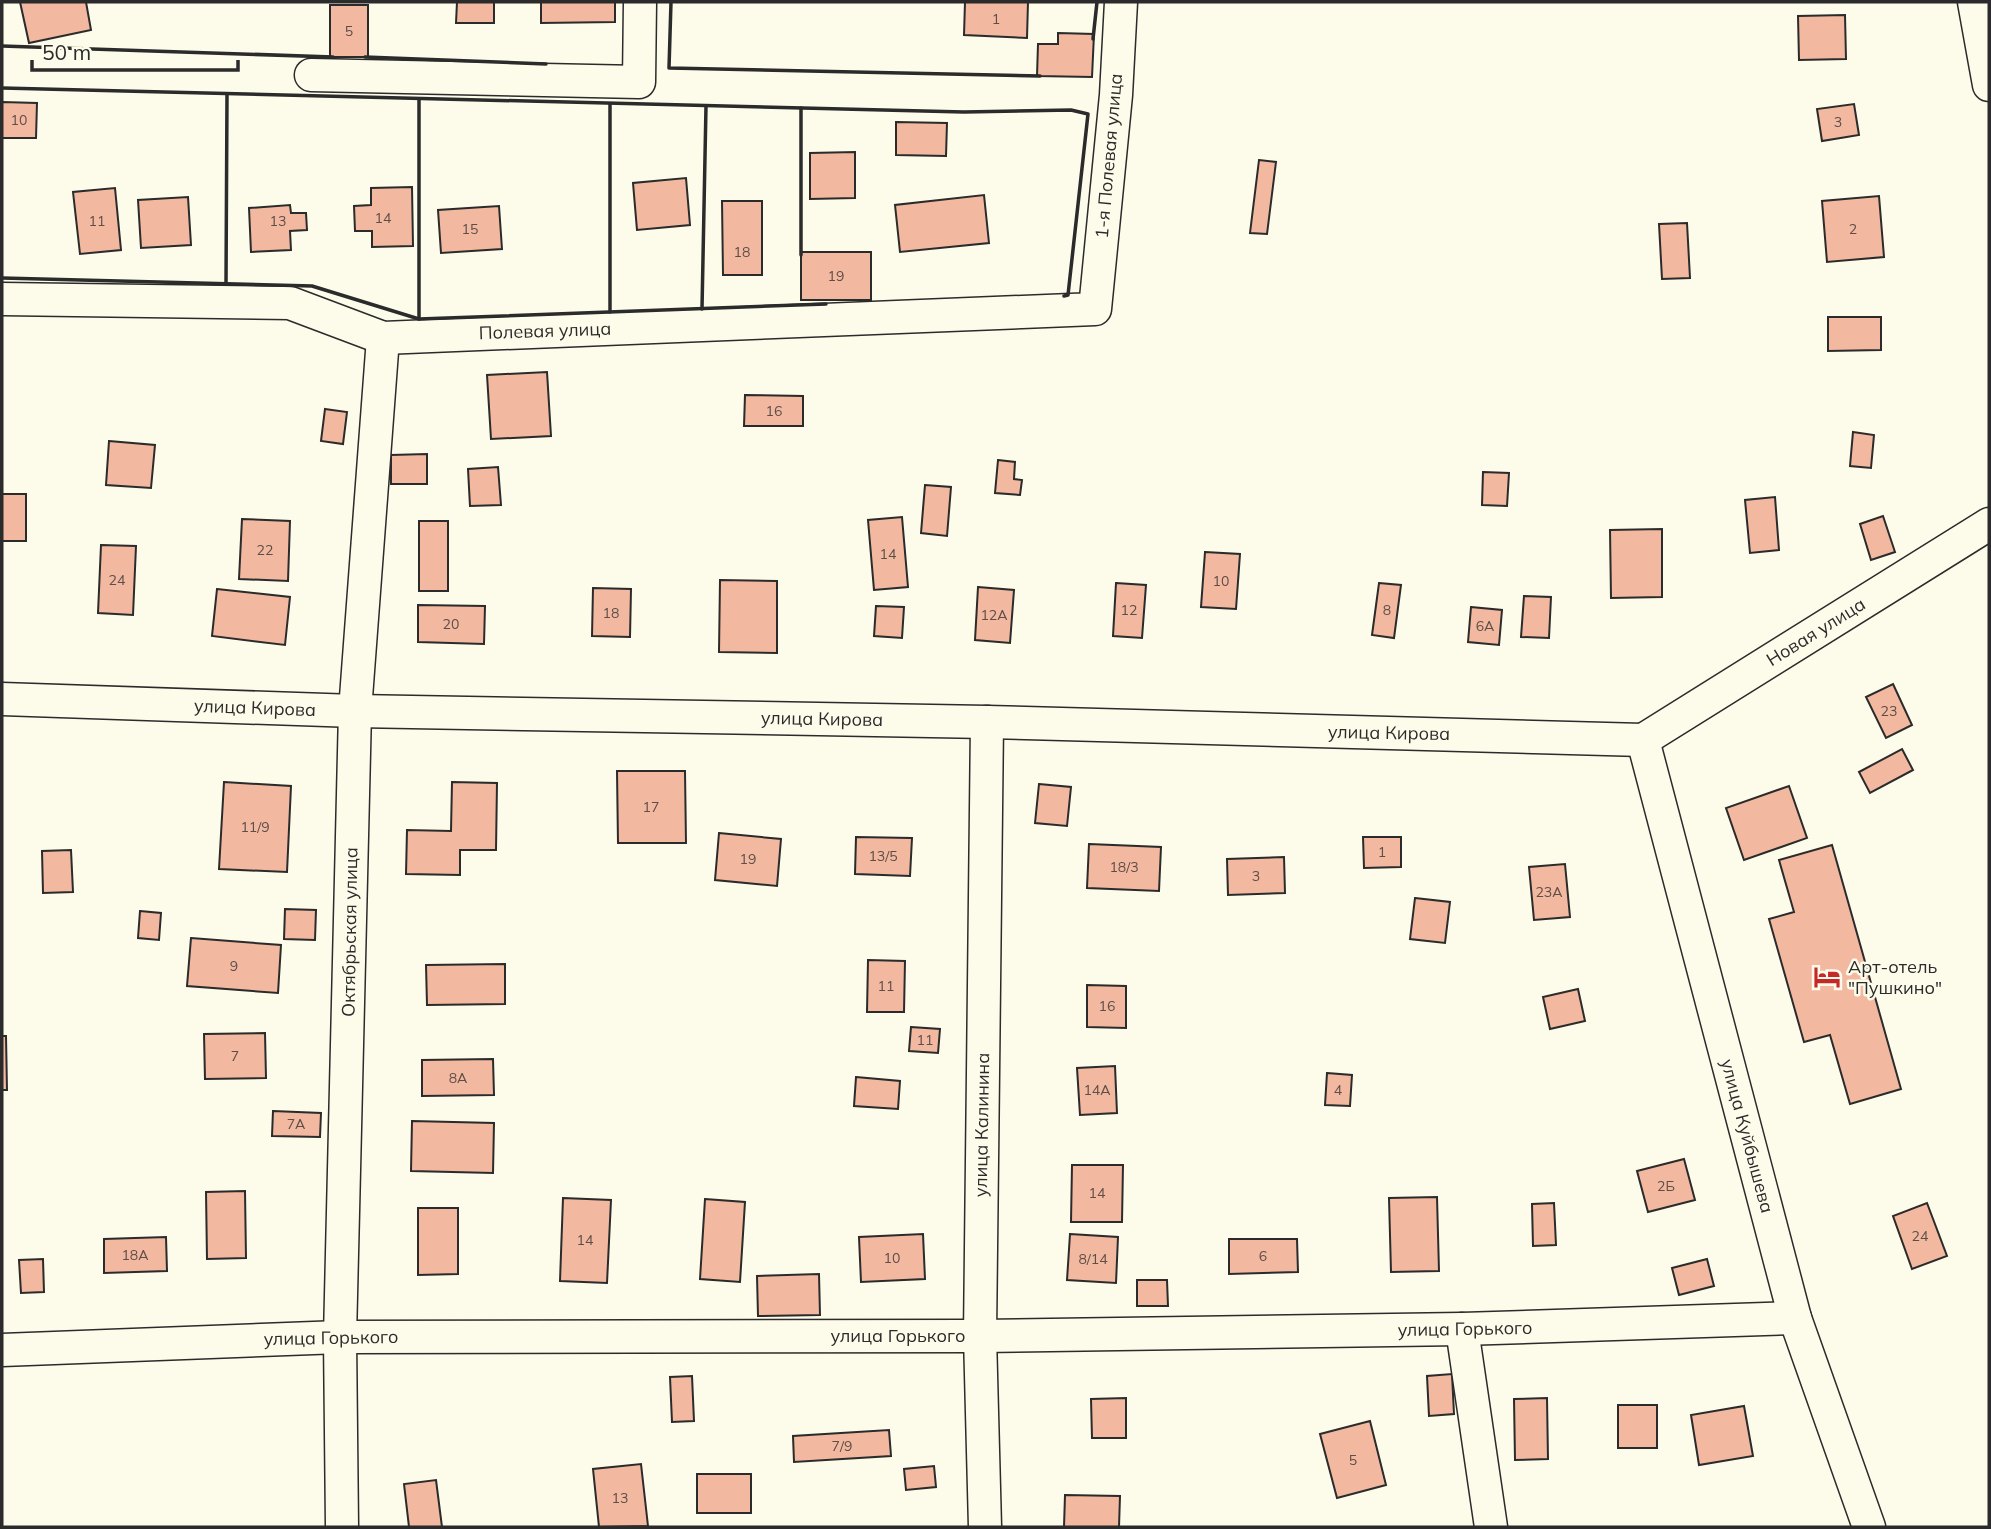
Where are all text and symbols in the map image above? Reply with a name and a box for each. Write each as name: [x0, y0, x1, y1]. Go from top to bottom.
house number: 1: [992, 10, 1000, 28]
house number: 5: [345, 22, 353, 40]
scale bar: [32, 28, 238, 72]
text: 50 m: [42, 39, 91, 65]
street label: 1-я Полевая улица: [1090, 72, 1127, 240]
house number: 10: [11, 111, 27, 129]
house number: 3: [1834, 113, 1842, 131]
house number: 14: [375, 209, 392, 227]
house number: 11: [89, 212, 105, 230]
house number: 13: [270, 212, 286, 230]
house number: 15: [462, 220, 478, 238]
house number: 2: [1849, 220, 1857, 238]
house number: 18: [734, 243, 750, 261]
house number: 19: [828, 267, 844, 285]
street label: Полевая улица: [478, 317, 612, 344]
house number: 16: [766, 402, 782, 420]
house number: 22: [257, 541, 273, 559]
house number: 14: [880, 545, 897, 563]
house number: 24: [109, 571, 126, 589]
house number: 10: [1213, 572, 1229, 590]
street label: Новая улица: [1762, 592, 1869, 671]
house number: 12: [1121, 601, 1137, 619]
house number: 8: [1383, 601, 1391, 619]
house number: 18: [603, 604, 619, 622]
house number: 12А: [980, 606, 1008, 624]
house number: 20: [443, 615, 459, 633]
house number: 6А: [1476, 617, 1495, 635]
street label: улица Кирова: [194, 694, 316, 721]
house number: 23: [1881, 702, 1897, 720]
street label: улица Кирова: [761, 706, 883, 731]
street label: улица Кирова: [1328, 720, 1450, 745]
house number: 17: [643, 798, 659, 816]
house number: 11/9: [240, 818, 270, 836]
house number: 1: [1378, 843, 1386, 861]
street label: Октябрьская улица: [337, 847, 362, 1017]
house number: 13/5: [868, 847, 898, 865]
house number: 19: [740, 850, 756, 868]
house number: 18/3: [1109, 858, 1139, 876]
house number: 3: [1252, 867, 1260, 885]
house number: 23А: [1535, 883, 1563, 901]
place label: Арт-отель "Пушкино": [1848, 955, 1942, 999]
house number: 9: [230, 957, 238, 975]
hotel icon: Арт-отель "Пушкино": [1812, 962, 1842, 992]
house number: 11: [878, 977, 894, 995]
house number: 16: [1099, 997, 1115, 1015]
house number: 11: [917, 1031, 933, 1049]
house number: 7: [231, 1047, 239, 1065]
street label: улица Калинина: [969, 1053, 994, 1197]
street label: улица Куйбышева: [1716, 1056, 1779, 1215]
house number: 8А: [449, 1069, 468, 1087]
house number: 14А: [1083, 1081, 1111, 1099]
house number: 4: [1334, 1081, 1343, 1099]
house number: 7А: [287, 1115, 306, 1133]
house number: 2Б: [1657, 1177, 1675, 1195]
house number: 14: [1089, 1184, 1106, 1202]
house number: 24: [1912, 1227, 1929, 1245]
house number: 14: [577, 1231, 594, 1249]
house number: 18А: [121, 1246, 149, 1264]
house number: 6: [1259, 1247, 1267, 1265]
house number: 10: [884, 1249, 900, 1267]
house number: 8/14: [1078, 1250, 1108, 1268]
street label: улица Горького: [1397, 1316, 1533, 1341]
street label: улица Горького: [831, 1324, 965, 1347]
street label: улица Горького: [263, 1325, 399, 1350]
house number: 7/9: [832, 1437, 852, 1455]
house number: 5: [1349, 1451, 1357, 1469]
house number: 13: [612, 1489, 628, 1507]

